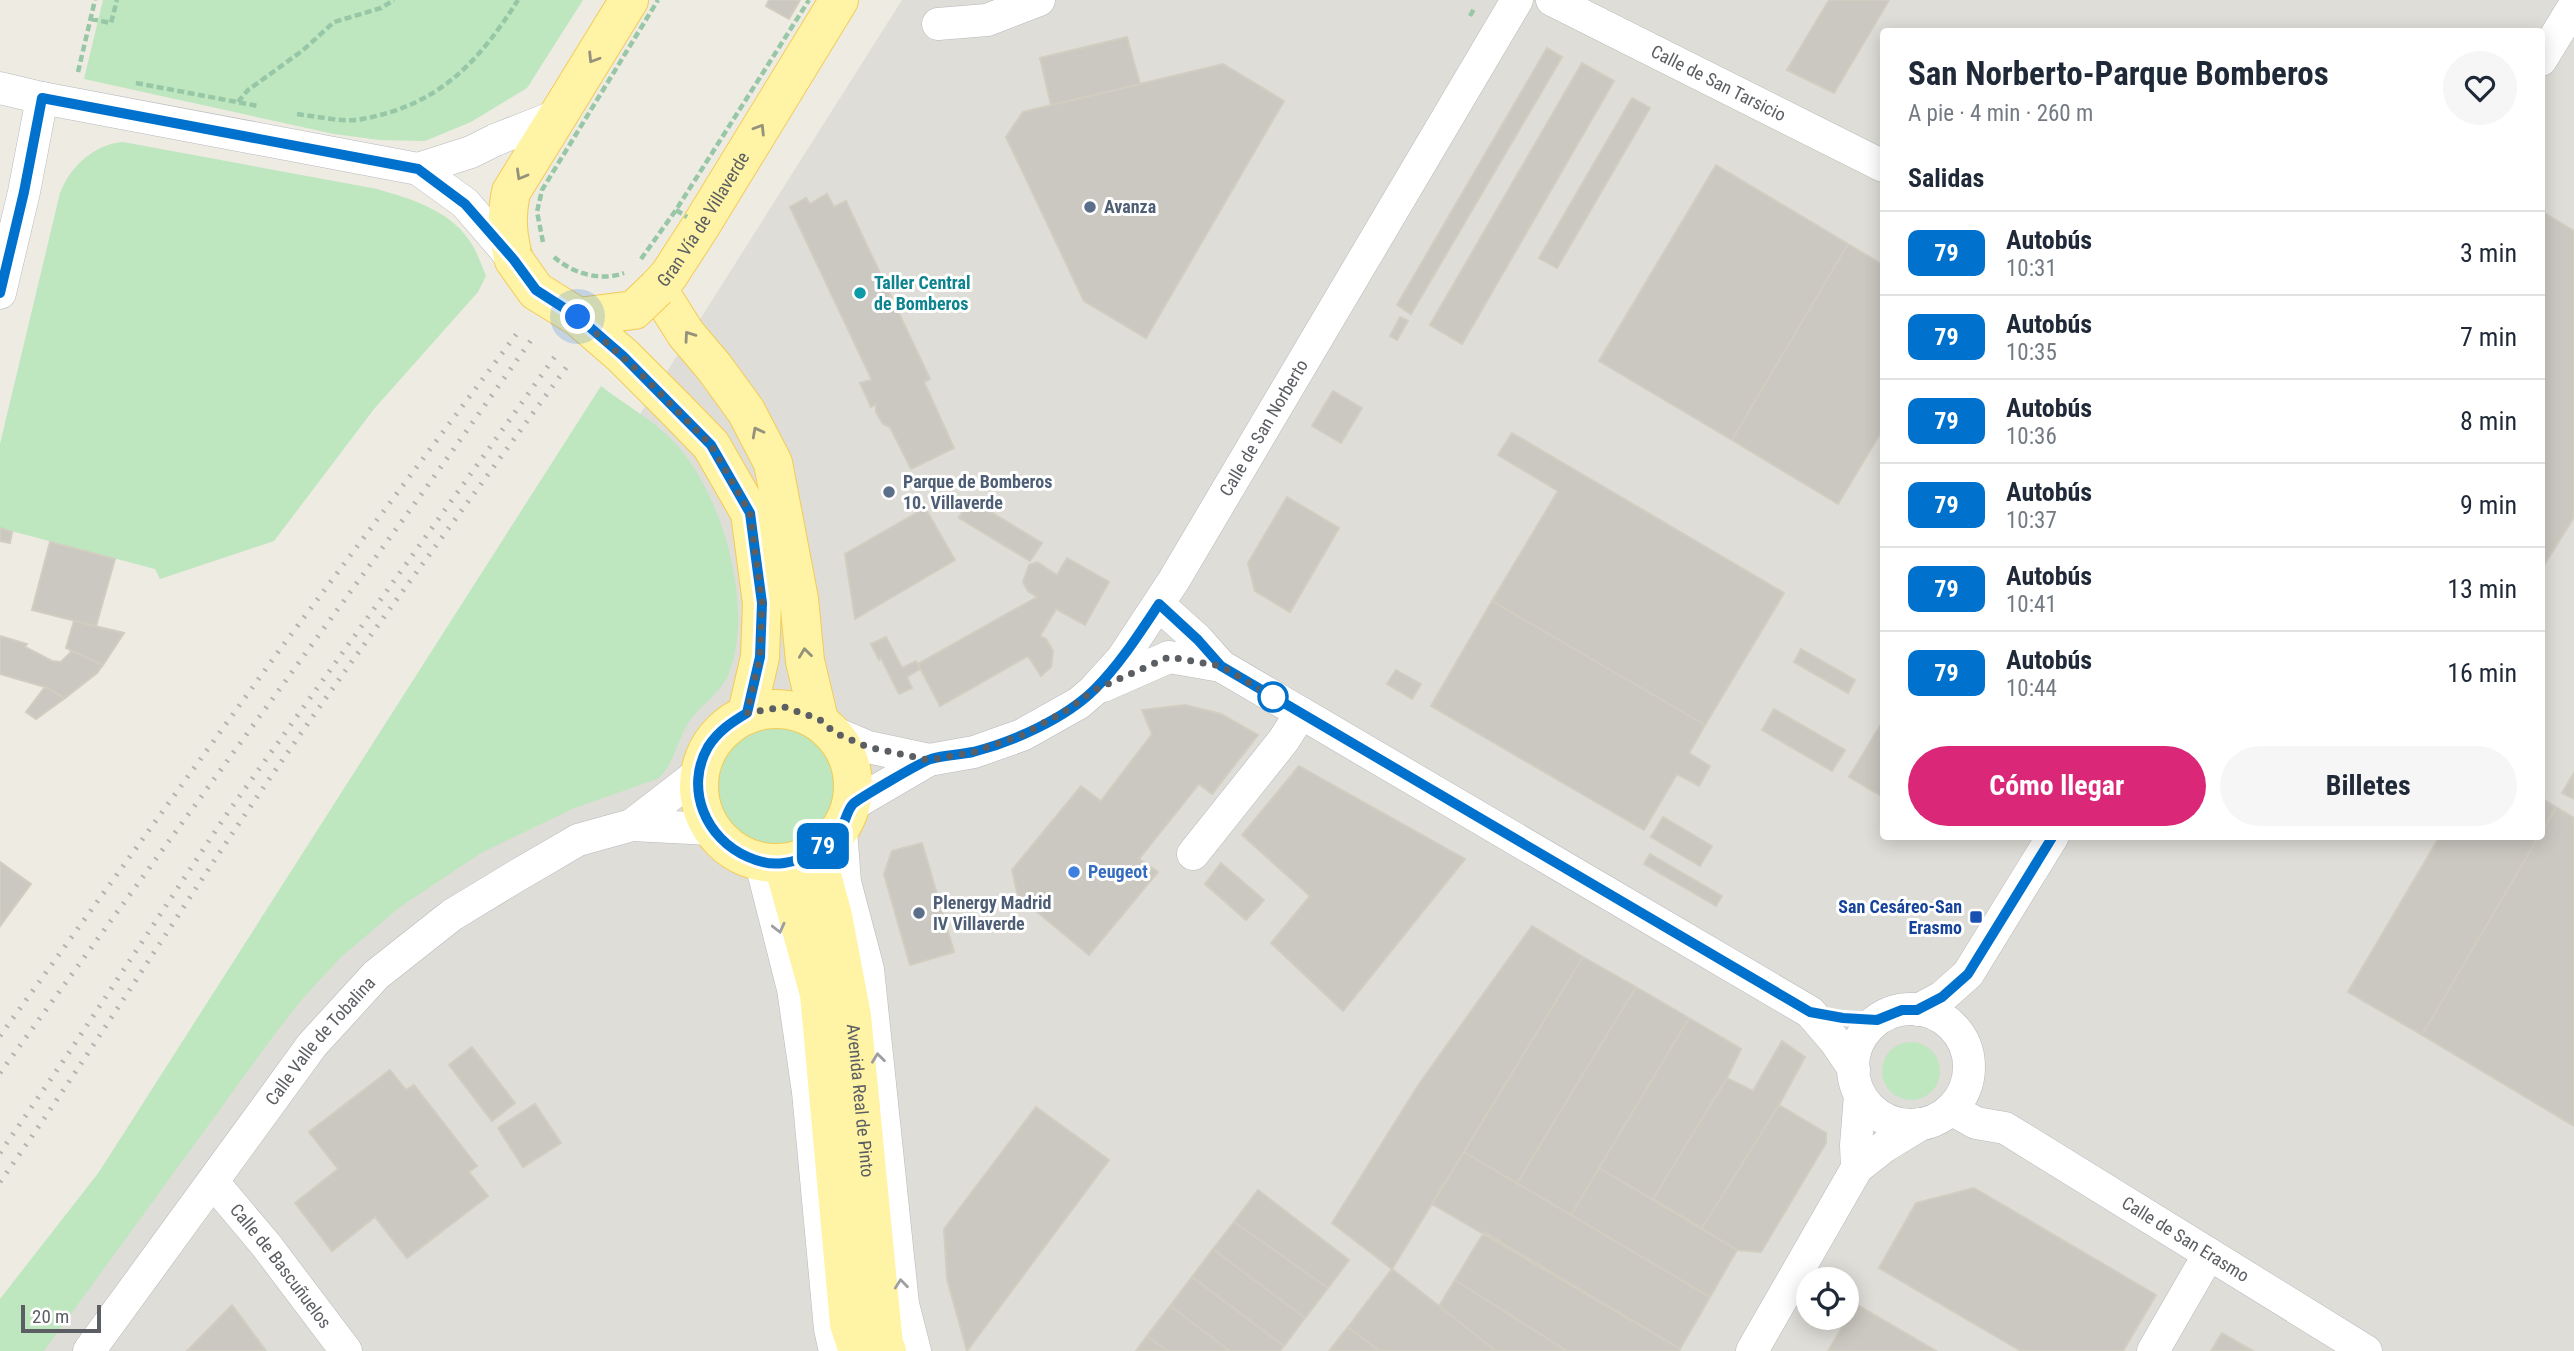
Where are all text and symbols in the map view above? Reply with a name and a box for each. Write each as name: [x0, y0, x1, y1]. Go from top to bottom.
street label: Calle de San Tarsicio: [1648, 40, 1789, 126]
one-way arrow: [588, 50, 601, 63]
button: heart: [2443, 51, 2517, 125]
text: San Norberto-Parque Bomberos: [1908, 54, 2329, 93]
text: A pie · 4 min · 260 m: [1908, 100, 2093, 127]
one-way arrow: [752, 123, 765, 136]
street label: Gran Vía de Villaverde: [652, 148, 753, 291]
text: Salidas: [1908, 163, 1984, 193]
one-way arrow: [516, 167, 529, 180]
place label: Avanza: [1104, 196, 1156, 217]
marker: Avanza: [1082, 199, 1098, 215]
text: Autobús: [2006, 225, 2092, 255]
text: 3 min: [2460, 238, 2517, 268]
text: 79: [1934, 239, 1959, 267]
text: 10:31: [2006, 255, 2057, 282]
place label: Taller Central de Bomberos: [874, 272, 971, 314]
marker: Taller Central de Bomberos: [852, 285, 868, 301]
your location: [560, 299, 595, 334]
text: Autobús: [2006, 309, 2092, 339]
text: 7 min: [2460, 322, 2517, 352]
text: 79: [1934, 323, 1959, 351]
one-way arrow: [685, 331, 697, 344]
text: 10:35: [2006, 339, 2057, 366]
street label: Calle de San Norberto: [1215, 356, 1312, 500]
text: Autobús: [2006, 393, 2092, 423]
text: 8 min: [2460, 406, 2517, 436]
text: 79: [1934, 407, 1959, 435]
text: 10:36: [2006, 423, 2057, 450]
one-way arrow: [752, 427, 765, 439]
place label: Parque de Bomberos 10. Villaverde: [903, 471, 1052, 513]
text: Autobús: [2006, 477, 2092, 507]
marker: Parque de Bomberos 10. Villaverde: [881, 484, 897, 500]
text: 9 min: [2460, 490, 2517, 520]
text: 79: [1934, 491, 1959, 519]
text: 10:37: [2006, 507, 2057, 534]
text: Autobús: [2006, 561, 2092, 591]
text: 13 min: [2447, 574, 2517, 604]
text: 79: [1934, 575, 1959, 603]
text: 10:41: [2006, 591, 2057, 618]
text: Autobús: [2006, 645, 2092, 675]
one-way arrow: [797, 647, 812, 659]
text: 16 min: [2447, 658, 2517, 688]
text: 79: [1934, 659, 1959, 687]
text: 10:44: [2006, 675, 2057, 702]
unlabelled marker: [1258, 682, 1288, 712]
button: Cómo llegar: [1908, 746, 2206, 826]
button: Billetes: [2220, 746, 2517, 826]
line badge: 79: [792, 823, 854, 869]
text: 79: [811, 832, 835, 860]
place label: Peugeot: [1088, 861, 1148, 882]
marker: Peugeot: [1066, 864, 1082, 880]
place label: Plenergy Madrid IV Villaverde: [933, 892, 1051, 934]
place label: San Cesáreo-San Erasmo: [1838, 896, 1962, 938]
marker: Plenergy Madrid IV Villaverde: [911, 905, 927, 921]
marker: San Cesáreo-San Erasmo: [1968, 909, 1984, 925]
one-way arrow: [771, 922, 785, 934]
street label: Calle Valle de Tobalina: [261, 972, 379, 1109]
street label: Avenida Real de Pinto: [843, 1023, 879, 1178]
one-way arrow: [871, 1052, 886, 1064]
street label: Calle de San Erasmo: [2118, 1192, 2253, 1286]
street label: Calle de Bascuñuelos: [226, 1199, 336, 1332]
map controls: [1796, 1267, 1859, 1330]
button: locate: [1796, 1267, 1859, 1330]
one-way arrow: [894, 1278, 909, 1290]
scale bar: [21, 1302, 102, 1334]
text: 20 m: [32, 1305, 69, 1328]

